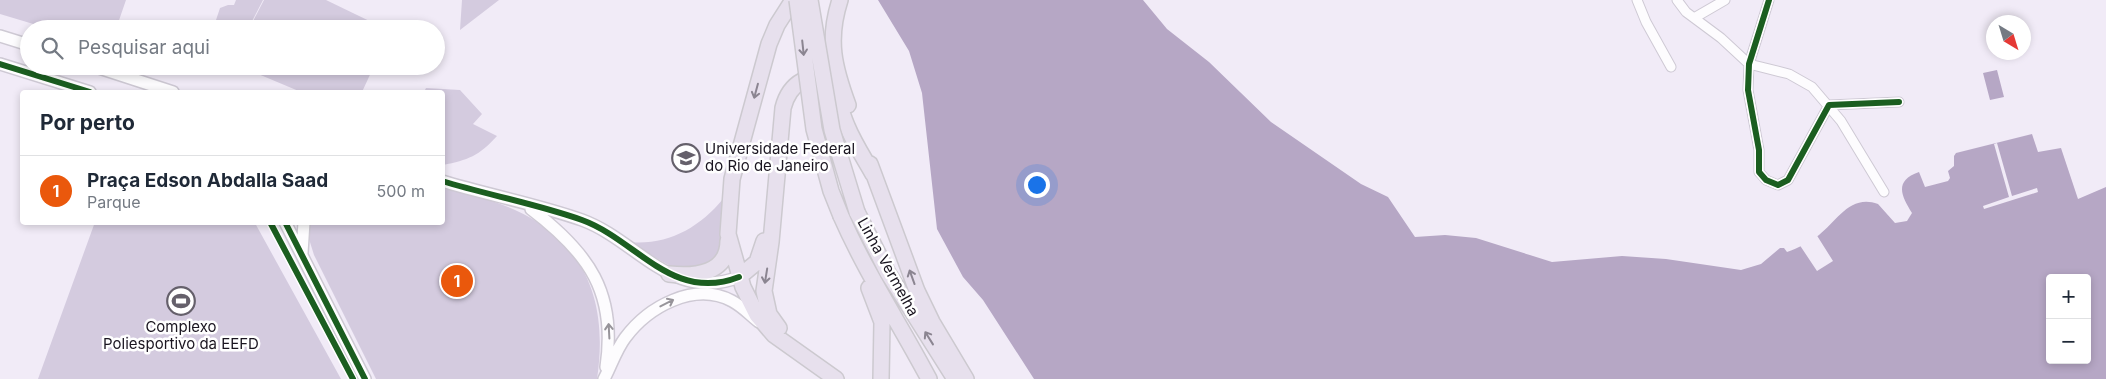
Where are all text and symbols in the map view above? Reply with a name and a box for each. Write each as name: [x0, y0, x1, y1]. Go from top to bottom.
north arrow: [1986, 15, 2031, 60]
search box: [20, 20, 445, 75]
icon: search: [38, 34, 66, 62]
text: Pesquisar aqui: [78, 36, 210, 59]
one-way arrow: [798, 40, 808, 56]
one-way arrow: [750, 83, 760, 99]
text: Por perto: [40, 110, 135, 135]
place label: Universidade Federal do Rio de Janeiro: [705, 139, 855, 175]
school or university icon: Universidade Federal do Rio de Janeiro: [671, 143, 701, 173]
text: Praça Edson Abdalla Saad: [87, 169, 328, 192]
your location: [1024, 172, 1050, 198]
text: 1: [53, 181, 59, 201]
text: 500 m: [377, 181, 425, 201]
text: Parque: [87, 192, 141, 212]
street label: Linha Vermelha: [854, 214, 923, 319]
pin: 1: [441, 262, 473, 300]
one-way arrow: [761, 268, 771, 284]
one-way arrow: [907, 270, 916, 285]
map controls: [2046, 274, 2091, 364]
button: +: [2046, 274, 2091, 319]
sports icon: Complexo Poliesportivo da EEFD: [166, 286, 196, 316]
one-way arrow: [659, 298, 674, 307]
place label: Complexo Poliesportivo da EEFD: [103, 317, 259, 353]
button: −: [2046, 319, 2091, 364]
one-way arrow: [604, 323, 613, 339]
one-way arrow: [923, 331, 934, 345]

